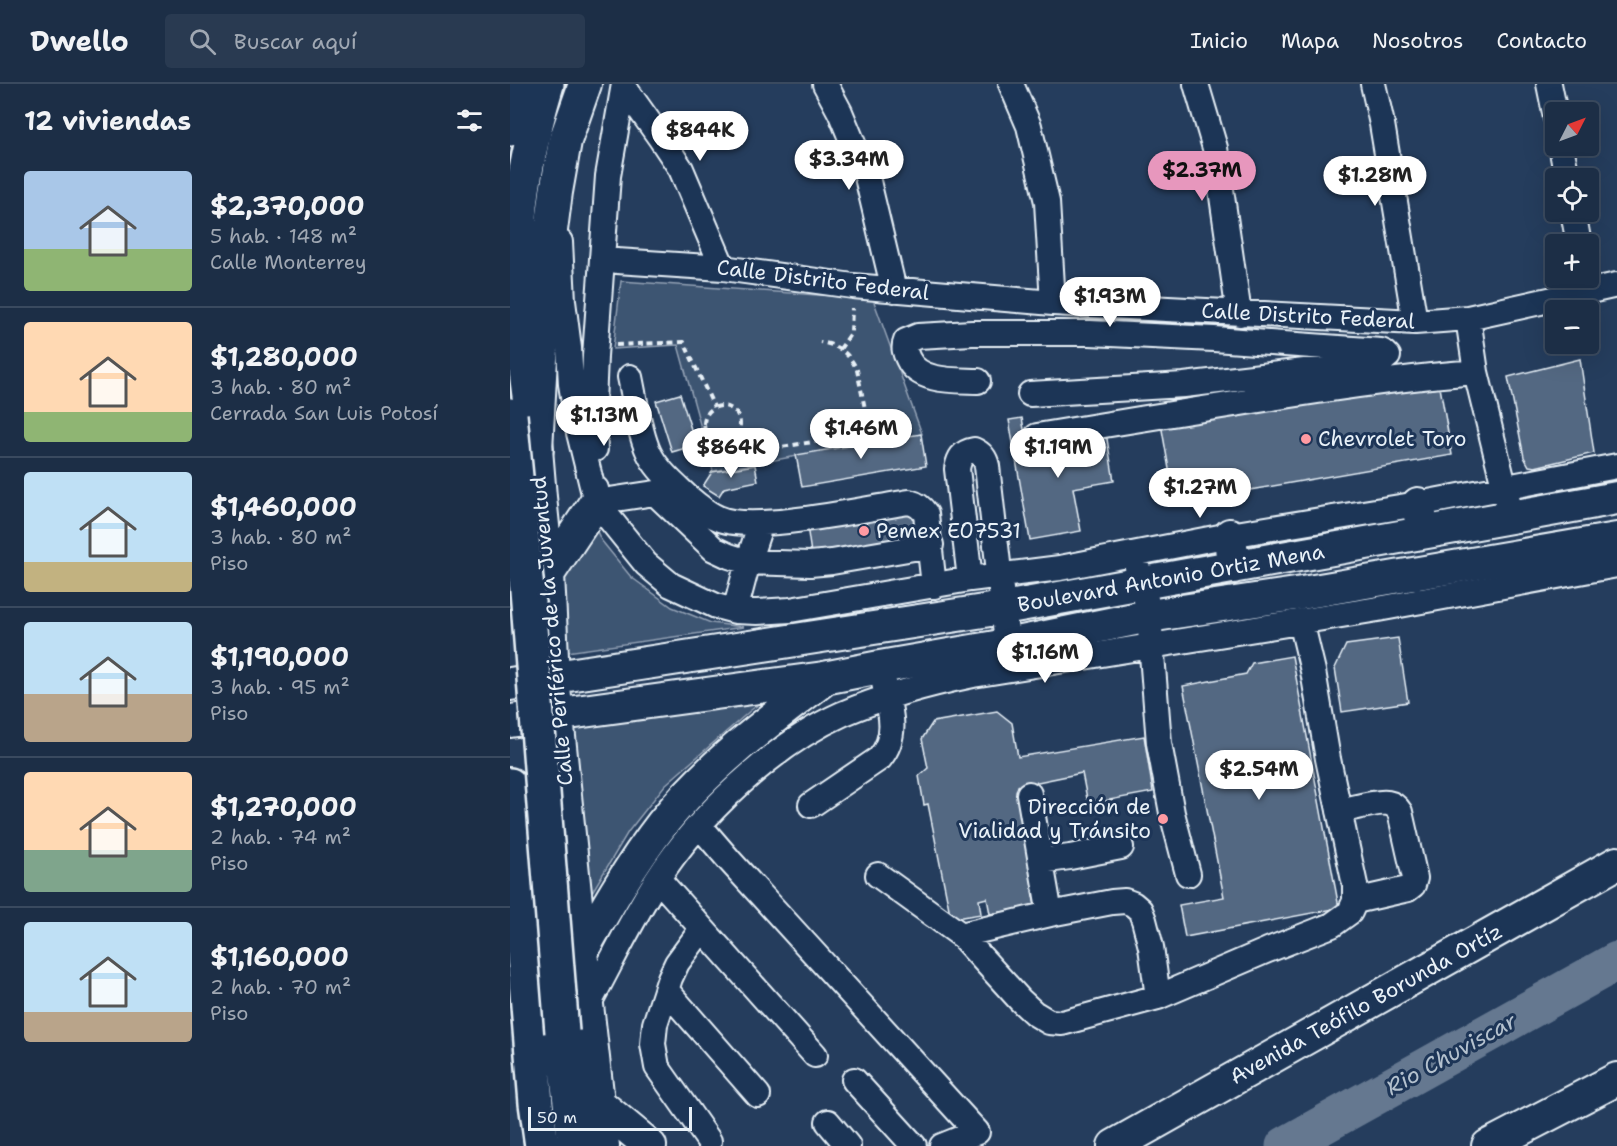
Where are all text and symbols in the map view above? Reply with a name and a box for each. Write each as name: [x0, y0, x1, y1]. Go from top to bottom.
search box: [165, 14, 585, 68]
text: Dwello: [30, 22, 129, 60]
icon: search: [186, 25, 219, 58]
text: Buscar aquí: [234, 27, 357, 56]
text: Inicio: [1190, 27, 1248, 55]
text: Mapa: [1281, 27, 1339, 55]
text: Nosotros: [1372, 27, 1463, 55]
text: Contacto: [1496, 27, 1587, 55]
north arrow: [1545, 102, 1599, 156]
map controls: [1545, 102, 1599, 354]
text: 12 viviendas: [24, 103, 191, 138]
icon: filters: [453, 104, 486, 137]
pin: $844K: [658, 111, 742, 162]
text: $844K: [665, 117, 735, 143]
pin: $3.34M: [800, 140, 898, 191]
text: $3.34M: [809, 146, 889, 172]
pin: $2.37M: [1153, 151, 1251, 202]
pin: $1.28M: [1326, 156, 1424, 207]
text: $2.37M: [1162, 157, 1242, 183]
text: $1.28M: [1337, 162, 1413, 188]
button: locate: [1545, 168, 1599, 222]
text: $2,370,000: [210, 188, 365, 223]
icon: home: [72, 195, 144, 267]
text: 5 hab. · 148 m²: [210, 223, 357, 249]
button: +: [1545, 234, 1599, 288]
text: Calle Monterrey: [210, 249, 366, 275]
street label: Calle Distrito Federal: [715, 253, 931, 307]
pin: $1.93M: [1061, 277, 1159, 328]
text: $1.93M: [1074, 283, 1146, 309]
street label: Calle Distrito Federal: [1201, 296, 1416, 336]
button: −: [1545, 300, 1599, 354]
text: $1,280,000: [210, 339, 358, 374]
icon: home: [72, 346, 144, 418]
text: 3 hab. · 80 m²: [210, 374, 351, 400]
pin: $1.13M: [555, 396, 653, 447]
text: Cerrada San Luis Potosí: [210, 400, 438, 426]
text: $1.13M: [570, 402, 638, 428]
pin: $1.46M: [812, 409, 910, 460]
text: $1.46M: [824, 415, 898, 441]
place label: Chevrolet Toro: [1318, 425, 1466, 453]
pin: $864K: [689, 428, 773, 479]
pin: $1.19M: [1009, 428, 1107, 479]
marker: Chevrolet Toro: [1299, 432, 1313, 446]
text: $864K: [696, 434, 766, 460]
text: $1.19M: [1024, 434, 1092, 460]
pin: $1.27M: [1151, 468, 1249, 519]
text: $1.27M: [1163, 474, 1237, 500]
street label: Calle Periférico de la Juventud: [525, 475, 579, 787]
text: $1,460,000: [210, 489, 357, 524]
icon: home: [72, 496, 144, 568]
place label: Pemex E07531: [876, 517, 1021, 545]
text: 3 hab. · 80 m²: [210, 524, 351, 550]
marker: Pemex E07531: [857, 524, 871, 538]
street label: Boulevard Antonio Ortiz Mena: [1015, 537, 1327, 619]
text: Piso: [210, 550, 248, 576]
pin: $1.16M: [996, 633, 1094, 684]
text: $1,190,000: [210, 639, 349, 674]
text: $1.16M: [1011, 639, 1079, 665]
icon: home: [72, 646, 144, 718]
text: 3 hab. · 95 m²: [210, 674, 350, 700]
text: Piso: [210, 700, 248, 726]
pin: $2.54M: [1210, 750, 1308, 801]
text: $2.54M: [1219, 756, 1299, 782]
text: $1,270,000: [210, 789, 357, 824]
place label: Dirección de Vialidad y Tránsito: [958, 793, 1151, 845]
icon: home: [72, 796, 144, 868]
marker: Dirección de Vialidad y Tránsito: [1156, 812, 1170, 826]
text: 2 hab. · 74 m²: [210, 824, 351, 850]
text: Piso: [210, 850, 248, 876]
street label: Avenida Teófilo Borunda Ortíz: [1225, 917, 1507, 1091]
text: $1,160,000: [210, 939, 349, 974]
icon: home: [72, 946, 144, 1018]
text: 2 hab. · 70 m²: [210, 974, 351, 1000]
text: Piso: [210, 1000, 248, 1026]
water label: Rio Chuviscar: [1381, 1006, 1522, 1102]
scale bar: [528, 1104, 692, 1132]
text: 50 m: [537, 1107, 577, 1128]

